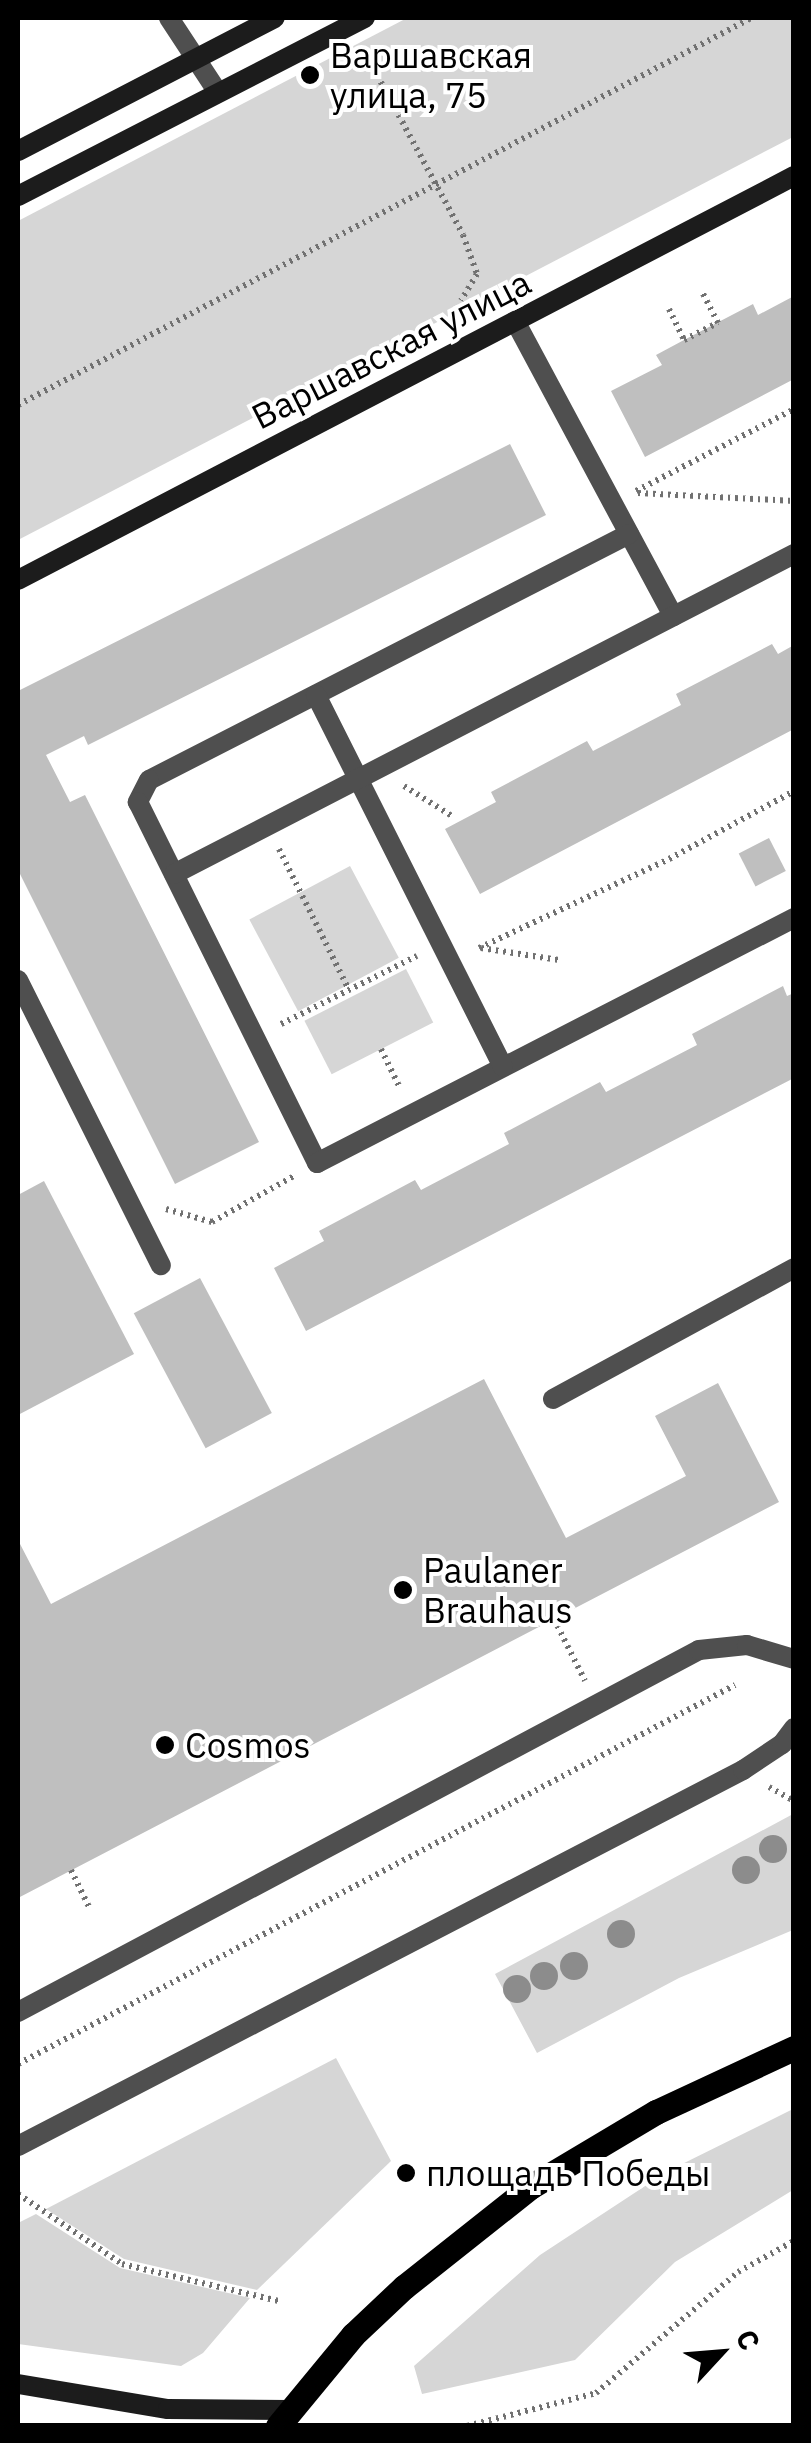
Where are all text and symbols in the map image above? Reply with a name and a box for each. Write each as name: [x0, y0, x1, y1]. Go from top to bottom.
place label: Варшавская улица, 75: [330, 34, 532, 116]
marker: Варшавская улица, 75: [299, 64, 321, 86]
street label: Варшавская улица: [245, 261, 537, 437]
place label: Paulaner Brauhaus: [423, 1549, 573, 1631]
marker: Paulaner Brauhaus: [392, 1579, 414, 1601]
place label: Cosmos: [185, 1724, 311, 1766]
marker: Cosmos: [154, 1734, 176, 1756]
place label: площадь Победы: [426, 2152, 710, 2194]
marker: площадь Победы: [395, 2162, 417, 2184]
north arrow: [671, 2303, 771, 2403]
text: С: [728, 2323, 769, 2356]

